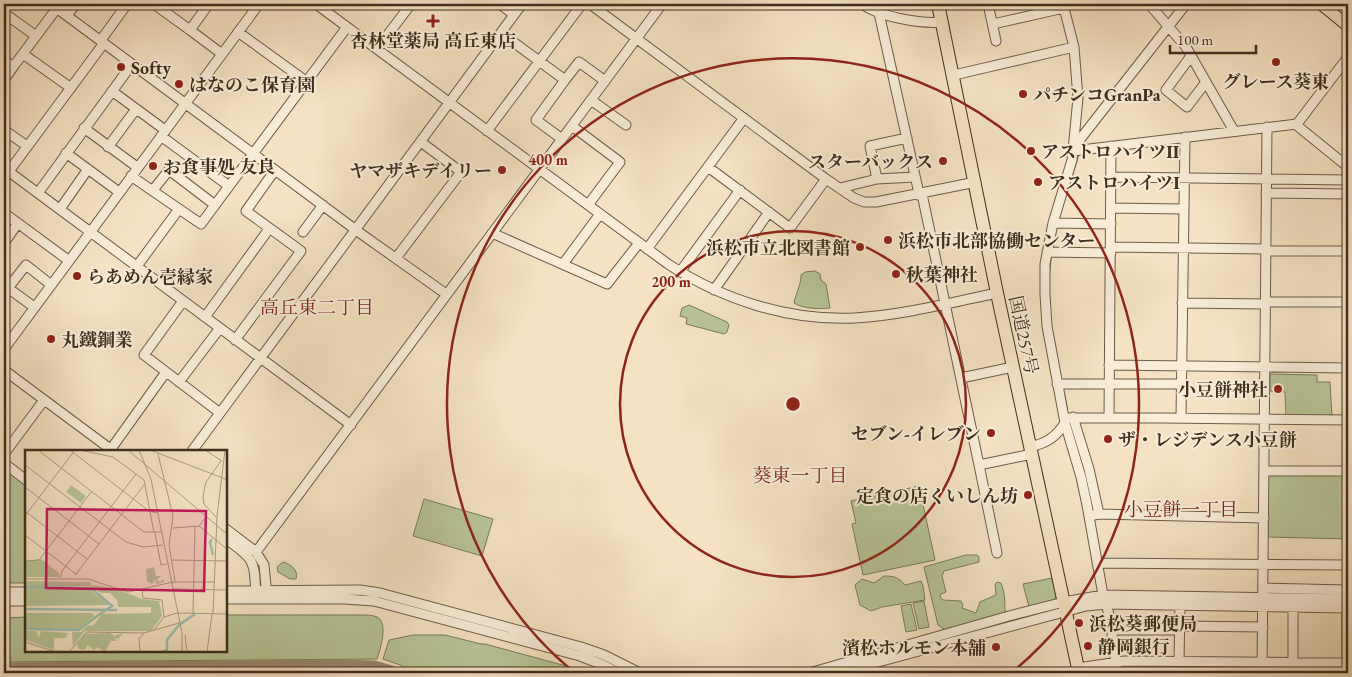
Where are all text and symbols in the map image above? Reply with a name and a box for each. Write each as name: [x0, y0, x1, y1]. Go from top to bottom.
marker: 杏林堂薬局 高丘東店: [427, 15, 439, 27]
scale bar: [1170, 22, 1256, 54]
place label: 杏林堂薬局 高丘東店: [350, 29, 516, 52]
text: 100 m: [1177, 30, 1214, 49]
place label: Softy: [131, 56, 171, 79]
marker: グレース葵東: [1270, 56, 1282, 68]
marker: Softy: [115, 61, 127, 73]
place label: グレース葵東: [1222, 70, 1330, 93]
place label: はなのこ保育園: [189, 73, 315, 96]
marker: はなのこ保育園: [173, 78, 185, 90]
place label: パチンコGranPa: [1033, 83, 1161, 106]
marker: パチンコGranPa: [1017, 88, 1029, 100]
place label: アストロハイツII: [1041, 140, 1180, 163]
marker: アストロハイツII: [1025, 145, 1037, 157]
text: 400 m: [528, 150, 568, 169]
place label: スターバックス: [808, 150, 933, 173]
place label: お食事処 友良: [163, 155, 275, 178]
marker: スターバックス: [937, 155, 949, 167]
place label: ヤマザキデイリー: [349, 159, 492, 182]
marker: お食事処 友良: [147, 160, 159, 172]
marker: ヤマザキデイリー: [496, 164, 508, 176]
place label: アストロハイツI: [1048, 171, 1180, 194]
marker: アストロハイツI: [1032, 176, 1044, 188]
place label: 浜松市北部協働センター: [898, 229, 1095, 252]
marker: 浜松市北部協働センター: [882, 234, 894, 246]
place label: 浜松市立北図書館: [706, 236, 850, 259]
marker: 浜松市立北図書館: [854, 241, 866, 253]
place label: 秋葉神社: [906, 263, 978, 286]
place label: らあめん壱縁家: [87, 265, 213, 288]
marker: 秋葉神社: [890, 268, 902, 280]
marker: らあめん壱縁家: [71, 270, 83, 282]
text: 200 m: [651, 272, 691, 291]
street label: 国道257号: [1004, 294, 1044, 376]
district label: 高丘東二丁目: [260, 295, 374, 320]
place label: 丸鐵鋼業: [61, 328, 133, 351]
marker: 丸鐵鋼業: [45, 333, 57, 345]
place label: 小豆餅神社: [1178, 378, 1268, 401]
marker: 小豆餅神社: [1272, 383, 1284, 395]
centre of rings: [784, 395, 802, 413]
place label: セブン-イレブン: [851, 422, 981, 445]
marker: セブン-イレブン: [985, 427, 997, 439]
place label: ザ・レジデンス小豆餅: [1118, 428, 1297, 451]
marker: ザ・レジデンス小豆餅: [1102, 433, 1114, 445]
inset map: [25, 450, 228, 652]
district label: 葵東一丁目: [752, 463, 848, 488]
place label: 定食の店くいしん坊: [856, 484, 1018, 507]
marker: 定食の店くいしん坊: [1022, 489, 1034, 501]
district label: 小豆餅一丁目: [1124, 497, 1238, 522]
place label: 浜松葵郵便局: [1089, 612, 1197, 635]
marker: 浜松葵郵便局: [1073, 617, 1085, 629]
place label: 静岡銀行: [1098, 635, 1170, 658]
place label: 濱松ホルモン本舗: [842, 636, 986, 659]
marker: 静岡銀行: [1082, 640, 1094, 652]
marker: 濱松ホルモン本舗: [990, 641, 1002, 653]

